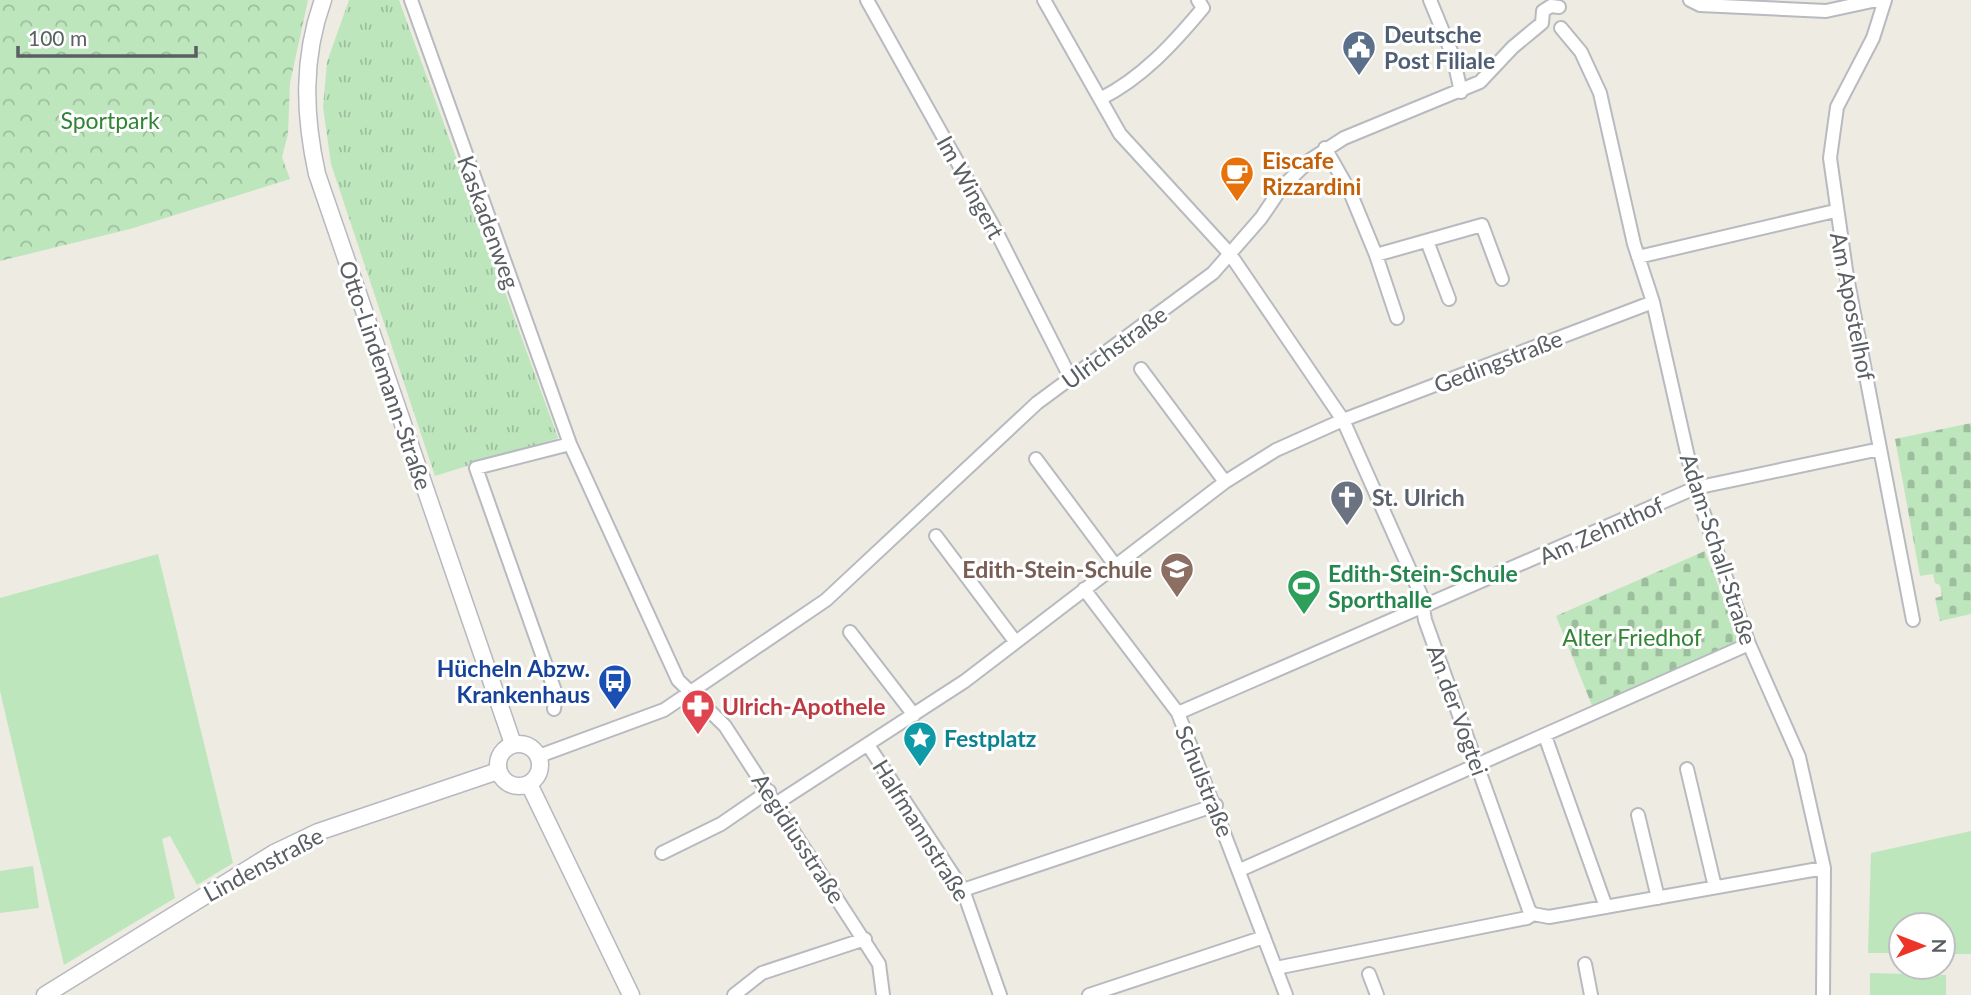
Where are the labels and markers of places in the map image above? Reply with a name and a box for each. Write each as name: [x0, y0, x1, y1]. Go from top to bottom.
place label: Deutsche Post Filiale: [1384, 20, 1495, 74]
public building icon: Deutsche Post Filiale: [1340, 28, 1378, 77]
place label: Eiscafe Rizzardini: [1262, 146, 1361, 200]
cafe icon: Eiscafe Rizzardini: [1218, 154, 1256, 203]
church icon: St. Ulrich: [1328, 478, 1366, 527]
place label: St. Ulrich: [1372, 483, 1465, 511]
school or university icon: Edith-Stein-Schule: [1158, 550, 1196, 599]
place label: Edith-Stein-Schule: [962, 555, 1152, 583]
place label: Edith-Stein-Schule Sporthalle: [1328, 559, 1518, 613]
sports icon: Edith-Stein-Schule Sporthalle: [1285, 567, 1323, 616]
place label: Hücheln Abzw. Krankenhaus: [437, 654, 590, 708]
bus stop icon: Hücheln Abzw. Krankenhaus: [596, 662, 634, 711]
pharmacy icon: Ulrich-Apothele: [679, 687, 717, 736]
place label: Ulrich-Apothele: [722, 692, 885, 720]
place icon: Festplatz: [901, 719, 939, 768]
place label: Festplatz: [944, 724, 1036, 752]

